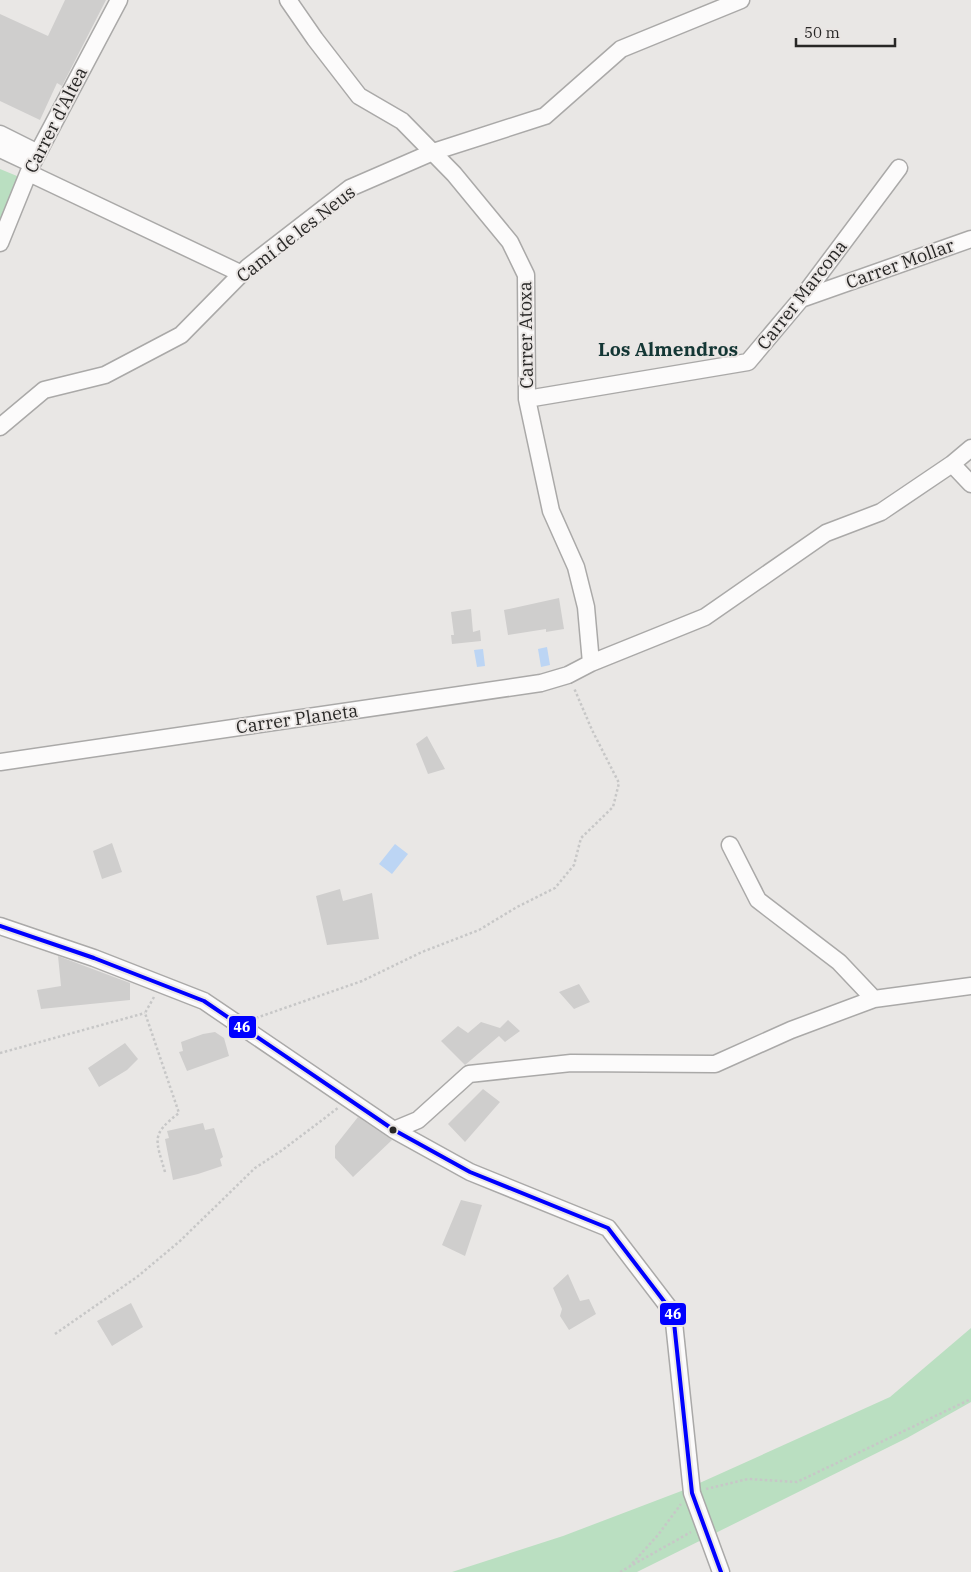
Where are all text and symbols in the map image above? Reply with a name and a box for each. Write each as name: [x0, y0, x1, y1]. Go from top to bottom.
scale bar: [796, 15, 895, 47]
text: 50 m: [804, 23, 840, 42]
street label: Carrer d'Altea: [19, 63, 92, 177]
street label: Camí de les Neus: [232, 180, 360, 287]
street label: Carrer Mollar: [843, 233, 957, 294]
street label: Carrer Marcona: [752, 235, 852, 354]
street label: Carrer Atoxa: [513, 281, 538, 389]
district label: Los Almendros: [598, 337, 738, 361]
street label: Carrer Planeta: [234, 699, 360, 738]
line badge: 46: [228, 1015, 257, 1039]
text: 46: [234, 1018, 250, 1036]
unlabelled marker: [388, 1125, 398, 1135]
line badge: 46: [659, 1302, 687, 1326]
text: 46: [665, 1305, 681, 1323]

